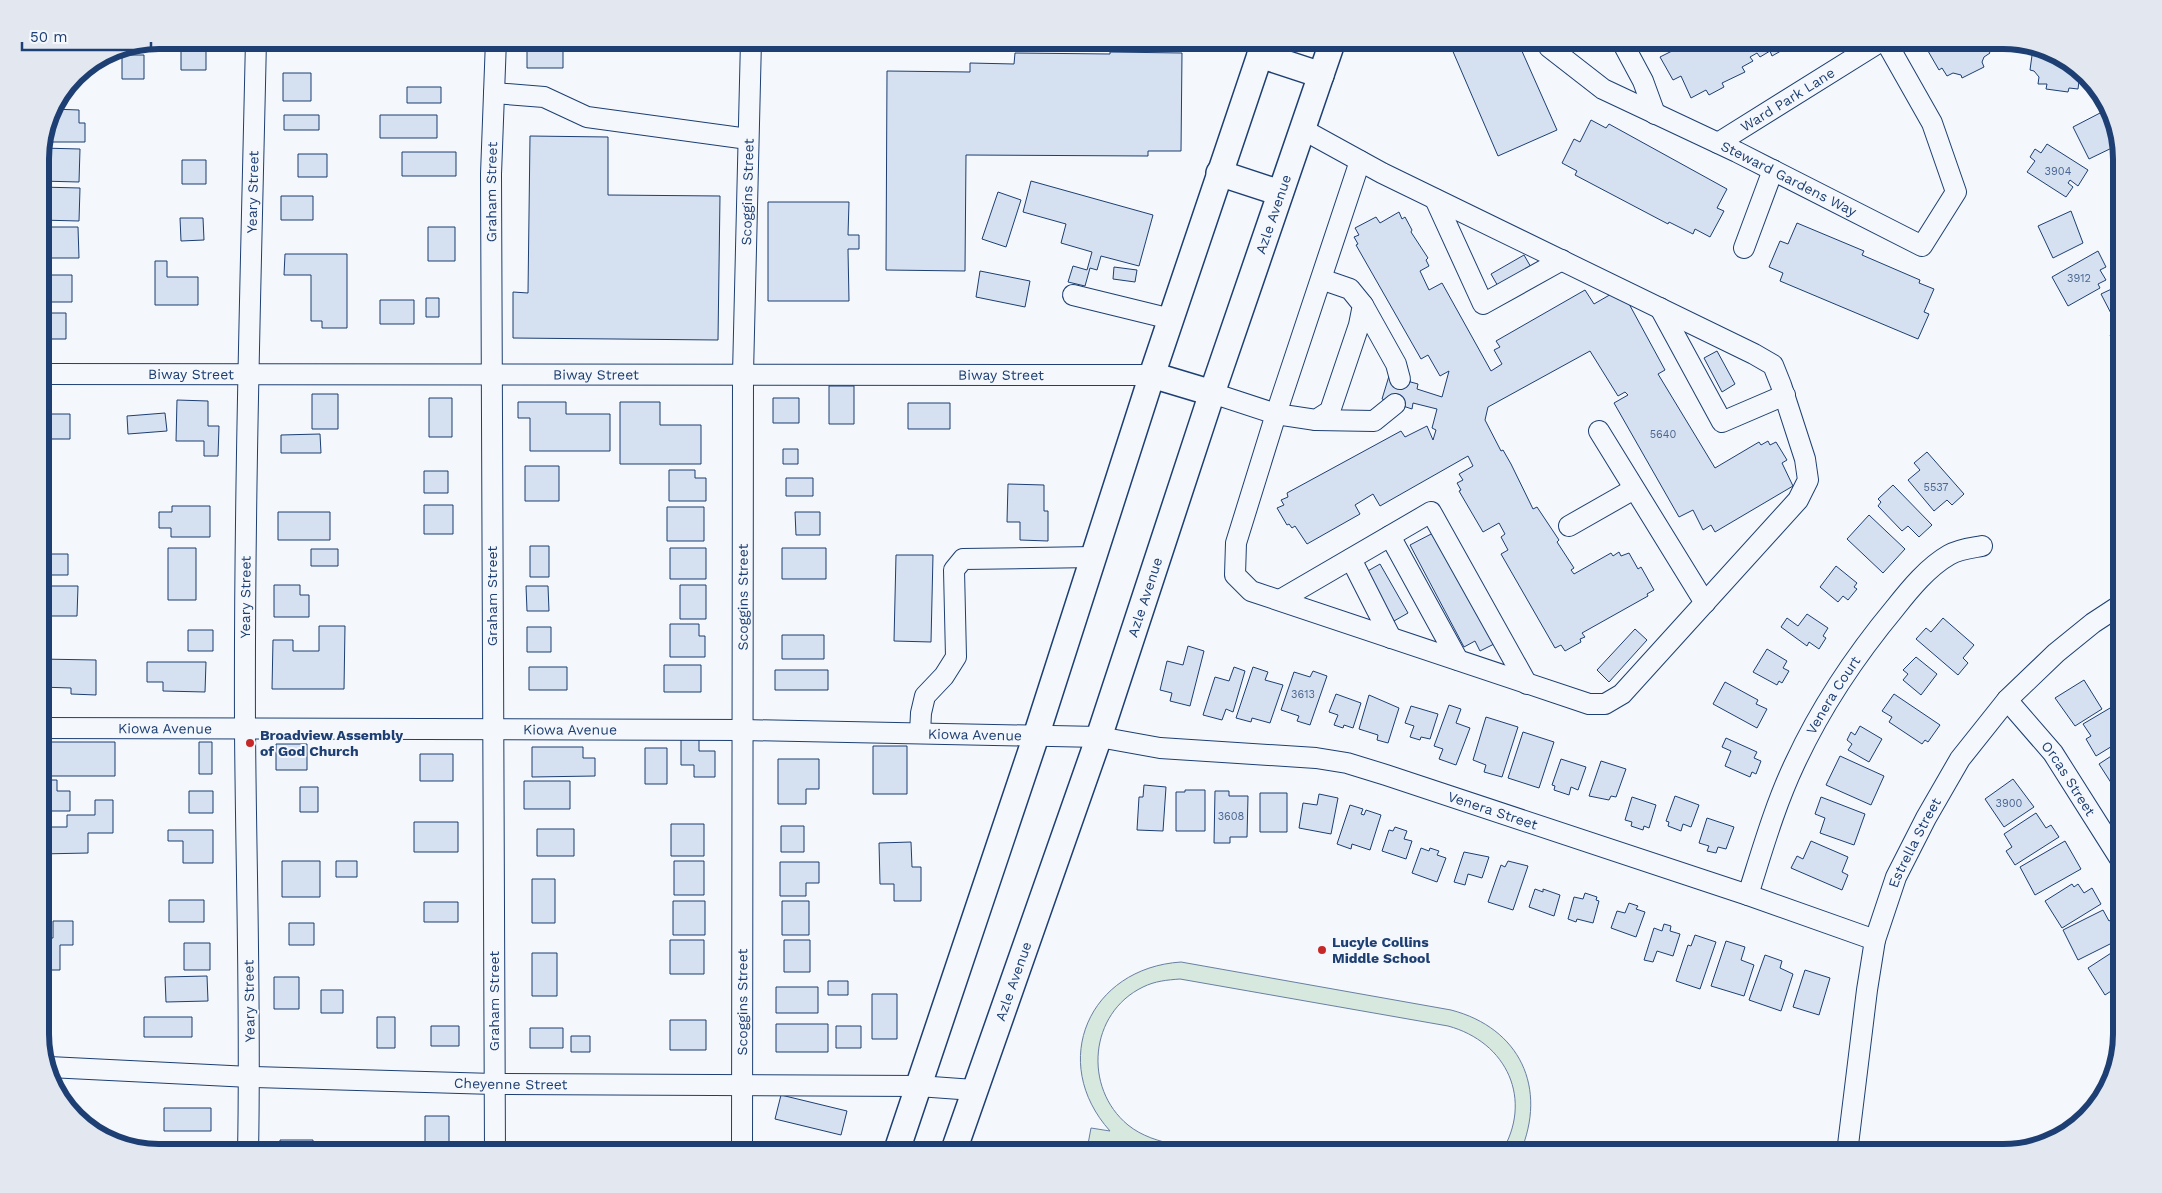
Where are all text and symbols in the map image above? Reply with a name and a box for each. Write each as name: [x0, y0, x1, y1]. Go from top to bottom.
scale bar: [22, 20, 151, 52]
text: 50 m: [30, 28, 67, 46]
street label: Ward Park Lane: [1738, 64, 1837, 135]
street label: Scoggins Street: [738, 138, 757, 246]
street label: Steward Gardens Way: [1718, 138, 1860, 220]
street label: Graham Street: [483, 141, 500, 242]
street label: Yeary Street: [244, 150, 261, 233]
house number: 3904: [2045, 165, 2072, 178]
street label: Azle Avenue: [1252, 172, 1294, 256]
house number: 3912: [2067, 272, 2091, 285]
street label: Biway Street: [148, 366, 234, 382]
street label: Biway Street: [553, 366, 639, 383]
street label: Biway Street: [958, 367, 1044, 383]
house number: 5640: [1650, 428, 1676, 441]
house number: 5537: [1924, 481, 1948, 494]
street label: Scoggins Street: [735, 543, 751, 650]
street label: Graham Street: [484, 546, 500, 646]
street label: Azle Avenue: [1124, 555, 1165, 639]
street label: Yeary Street: [237, 556, 254, 638]
street label: Venera Court: [1803, 653, 1863, 737]
house number: 3613: [1291, 688, 1315, 701]
street label: Kiowa Avenue: [118, 720, 212, 736]
street label: Kiowa Avenue: [523, 721, 617, 738]
street label: Kiowa Avenue: [928, 726, 1022, 743]
place label: Broadview Assembly of God Church: [260, 727, 403, 759]
marker: Broadview Assembly of God Church: [244, 737, 256, 749]
street label: Orcas Street: [2038, 738, 2099, 819]
street label: Venera Street: [1446, 788, 1540, 833]
street label: Estrella Street: [1885, 795, 1944, 890]
house number: 3900: [1996, 797, 2023, 810]
house number: 3608: [1218, 810, 1245, 823]
place label: Lucyle Collins Middle School: [1332, 934, 1430, 966]
street label: Azle Avenue: [992, 940, 1035, 1023]
marker: Lucyle Collins Middle School: [1316, 944, 1328, 956]
street label: Scoggins Street: [734, 948, 750, 1055]
street label: Graham Street: [486, 951, 502, 1051]
street label: Yeary Street: [240, 959, 258, 1042]
street label: Cheyenne Street: [454, 1075, 568, 1092]

